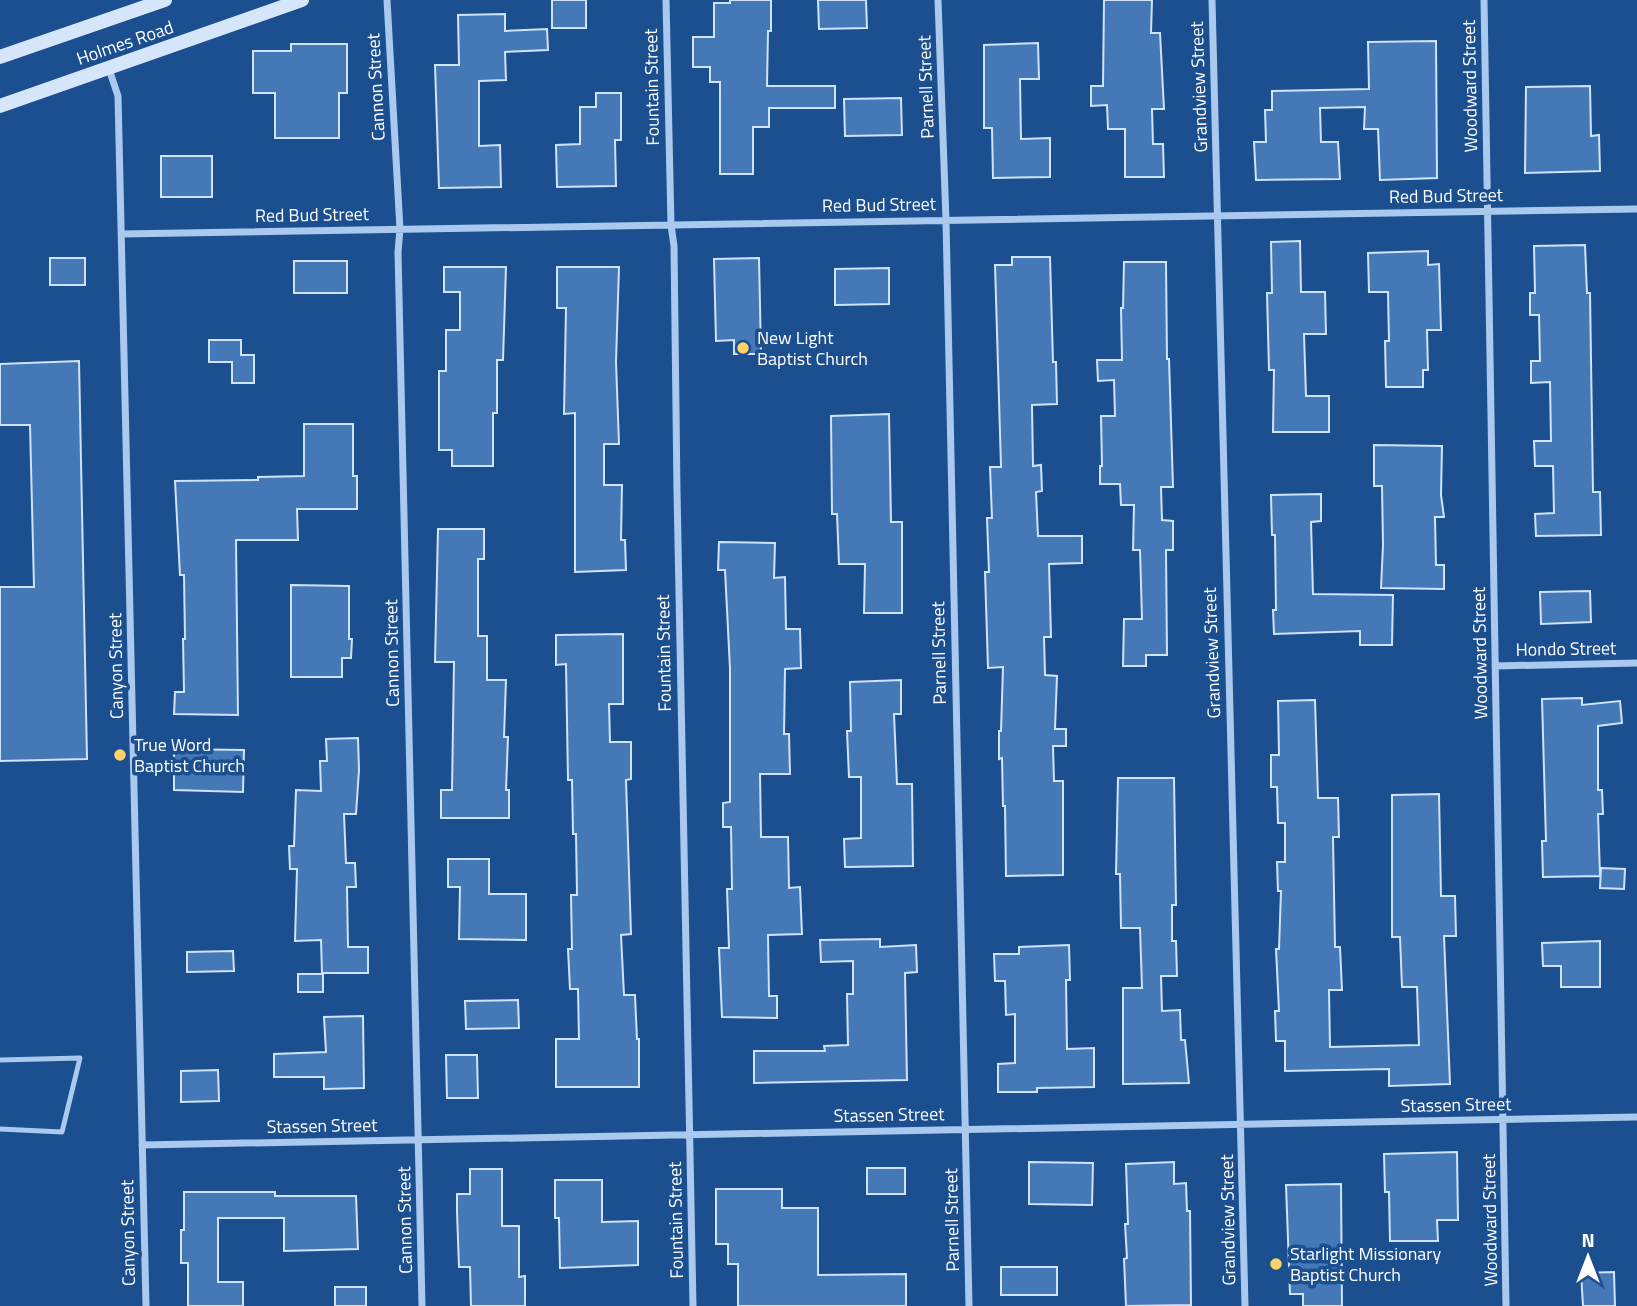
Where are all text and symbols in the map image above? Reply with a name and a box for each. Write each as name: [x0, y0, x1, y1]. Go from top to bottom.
street label: Holmes Road: [73, 13, 177, 72]
street label: Woodward Street: [1455, 19, 1484, 153]
street label: Grandview Street: [1183, 20, 1214, 153]
street label: Fountain Street: [637, 28, 666, 146]
street label: Cannon Street: [359, 32, 392, 142]
street label: Parnell Street: [910, 34, 941, 139]
street label: Red Bud Street: [1389, 181, 1504, 210]
street label: Red Bud Street: [822, 190, 937, 219]
street label: Red Bud Street: [255, 200, 370, 229]
place label: New Light Baptist Church: [757, 324, 868, 372]
marker: New Light Baptist Church: [735, 340, 751, 356]
street label: Grandview Street: [1196, 586, 1227, 719]
street label: Woodward Street: [1465, 586, 1494, 720]
street label: Fountain Street: [649, 594, 678, 712]
street label: Cannon Street: [377, 598, 406, 707]
street label: Parnell Street: [924, 600, 953, 705]
street label: Canyon Street: [101, 612, 130, 719]
street label: Hondo Street: [1515, 634, 1617, 663]
place label: True Word Baptist Church: [134, 731, 245, 779]
marker: True Word Baptist Church: [112, 747, 128, 763]
street label: Stassen Street: [1400, 1090, 1512, 1119]
street label: Stassen Street: [833, 1100, 945, 1129]
street label: Stassen Street: [266, 1111, 378, 1140]
street label: Woodward Street: [1475, 1153, 1504, 1287]
street label: Grandview Street: [1213, 1154, 1242, 1286]
street label: Fountain Street: [661, 1161, 690, 1279]
street label: Cannon Street: [390, 1165, 419, 1274]
street label: Parnell Street: [937, 1167, 966, 1272]
street label: Canyon Street: [113, 1179, 142, 1286]
north arrow: [1553, 1222, 1623, 1292]
text: N: [1581, 1225, 1595, 1254]
place label: Starlight Missionary Baptist Church: [1290, 1240, 1442, 1288]
marker: Starlight Missionary Baptist Church: [1268, 1256, 1284, 1272]

